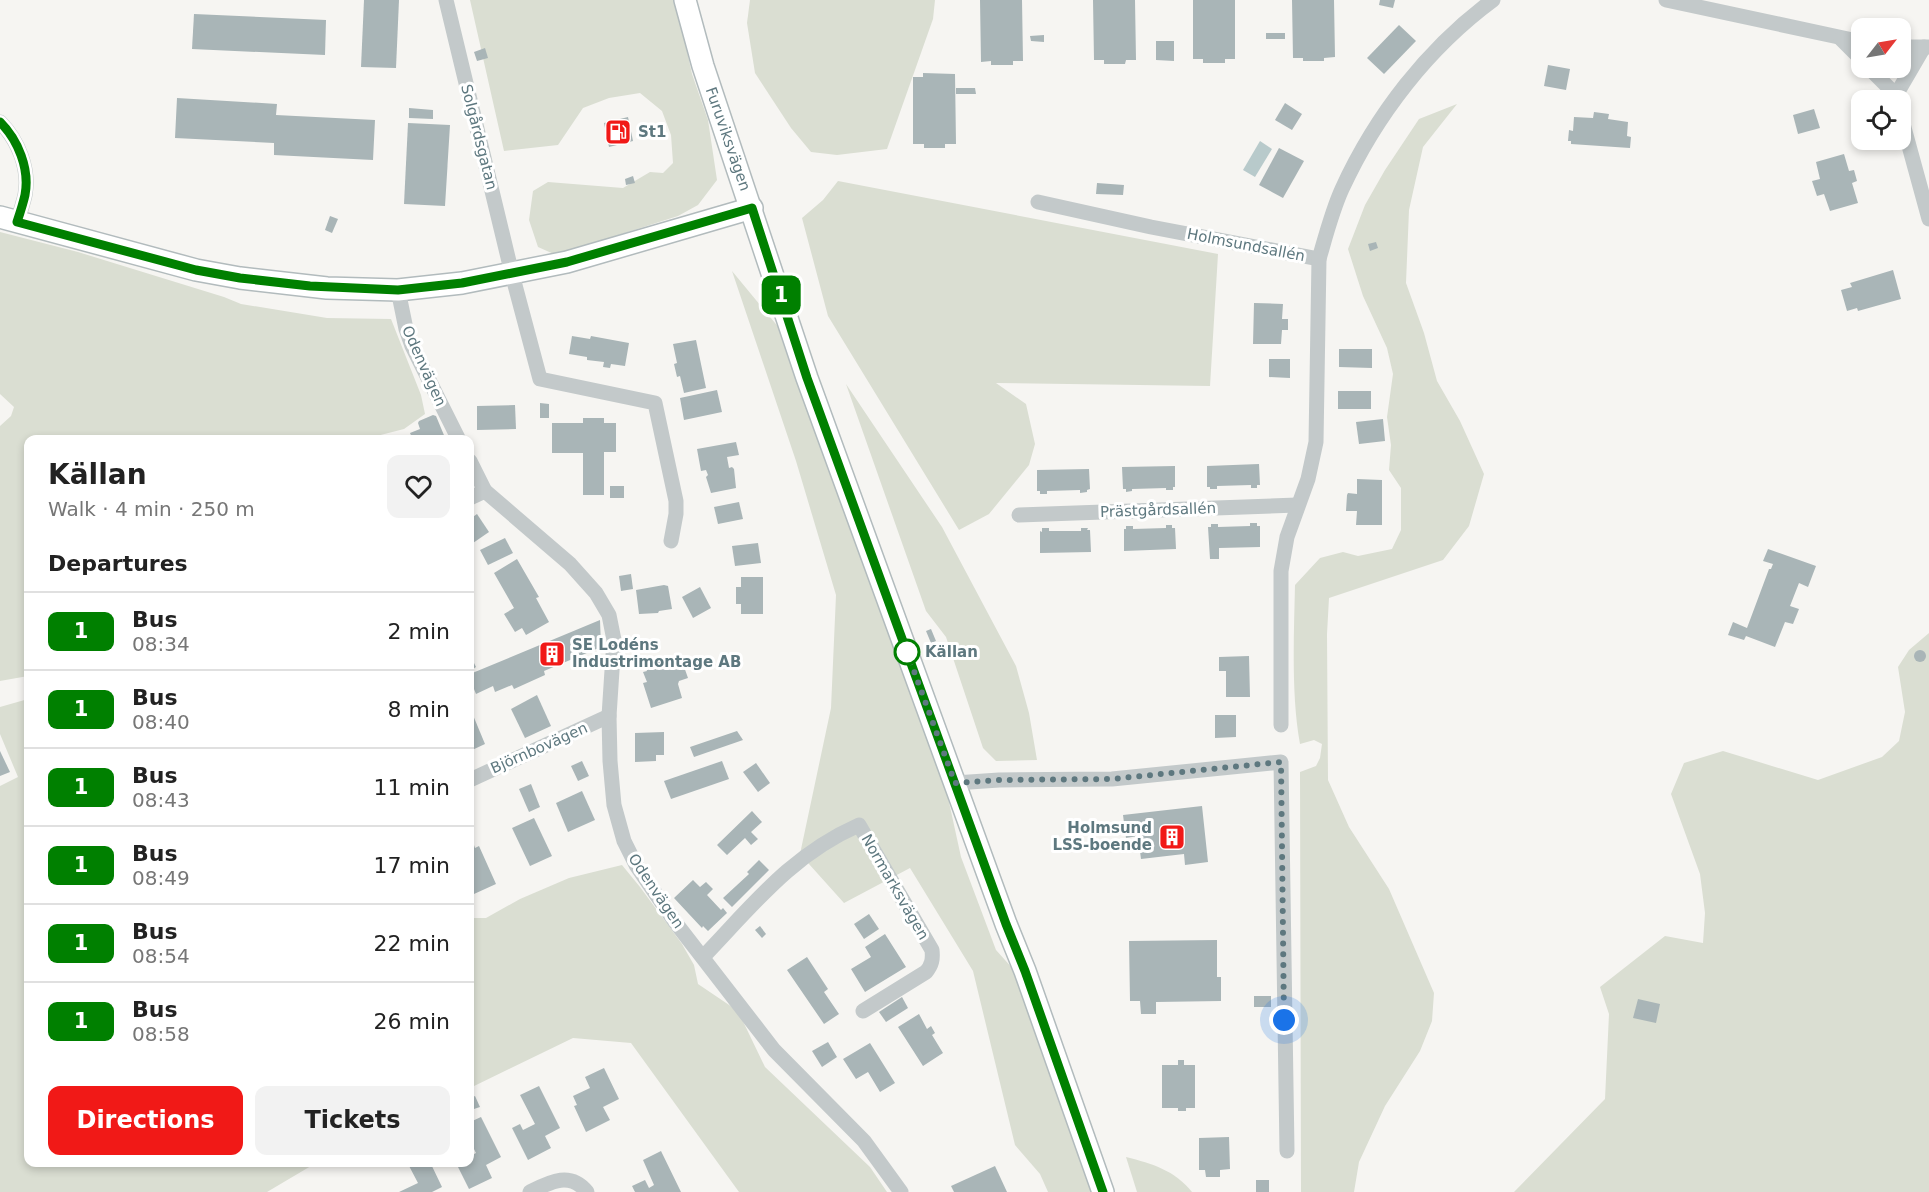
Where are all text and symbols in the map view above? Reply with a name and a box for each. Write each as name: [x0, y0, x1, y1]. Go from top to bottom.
north arrow: [1851, 18, 1911, 78]
map controls: [1851, 18, 1911, 150]
street label: Solgårdsgatan: [457, 82, 501, 192]
street label: Furuviksvägen: [702, 85, 754, 193]
button: locate: [1851, 90, 1911, 150]
fuel station icon: St1: [603, 117, 633, 147]
place label: St1: [638, 123, 666, 141]
street label: Holmsundsallén: [1186, 225, 1306, 265]
line badge: 1: [762, 276, 800, 314]
text: 1: [774, 283, 788, 307]
street label: Odenvägen: [398, 323, 450, 409]
button: heart: [387, 455, 450, 518]
text: Källan: [48, 458, 147, 491]
text: Walk · 4 min · 250 m: [48, 497, 255, 521]
street label: Prästgårdsallén: [1100, 499, 1216, 521]
text: Departures: [48, 551, 188, 576]
text: Bus: [132, 607, 178, 632]
text: 1: [74, 619, 88, 643]
text: 2 min: [388, 619, 450, 644]
text: 08:34: [132, 632, 190, 656]
place label: SE Lodéns Industrimontage AB: [572, 636, 741, 671]
building icon: SE Lodéns Industrimontage AB: [537, 639, 567, 669]
marker: Källan: [894, 639, 920, 665]
place label: Källan: [925, 643, 978, 661]
text: Bus: [132, 685, 178, 710]
text: 1: [74, 697, 88, 721]
text: 8 min: [388, 697, 450, 722]
text: 08:40: [132, 710, 190, 734]
street label: Björnbovägen: [488, 719, 590, 777]
text: Bus: [132, 763, 178, 788]
text: 1: [74, 775, 88, 799]
text: 11 min: [374, 775, 450, 800]
text: 08:43: [132, 788, 190, 812]
place label: Holmsund LSS-boende: [1052, 819, 1152, 854]
building icon: Holmsund LSS-boende: [1157, 822, 1187, 852]
street label: Normarksvägen: [857, 831, 933, 943]
text: Bus: [132, 841, 178, 866]
street label: Odenvägen: [624, 850, 688, 932]
text: 1: [74, 853, 88, 877]
text: 17 min: [374, 853, 450, 878]
text: 08:49: [132, 866, 190, 890]
text: Bus: [132, 919, 178, 944]
text: 1: [74, 931, 88, 955]
text: 22 min: [374, 931, 450, 956]
text: 08:54: [132, 944, 190, 968]
text: Bus: [132, 997, 178, 1022]
your location: [1269, 1005, 1299, 1035]
text: 1: [74, 1009, 88, 1033]
text: 26 min: [374, 1009, 450, 1034]
text: 08:58: [132, 1022, 190, 1046]
button: Directions: [48, 1086, 243, 1155]
button: Tickets: [255, 1086, 450, 1155]

